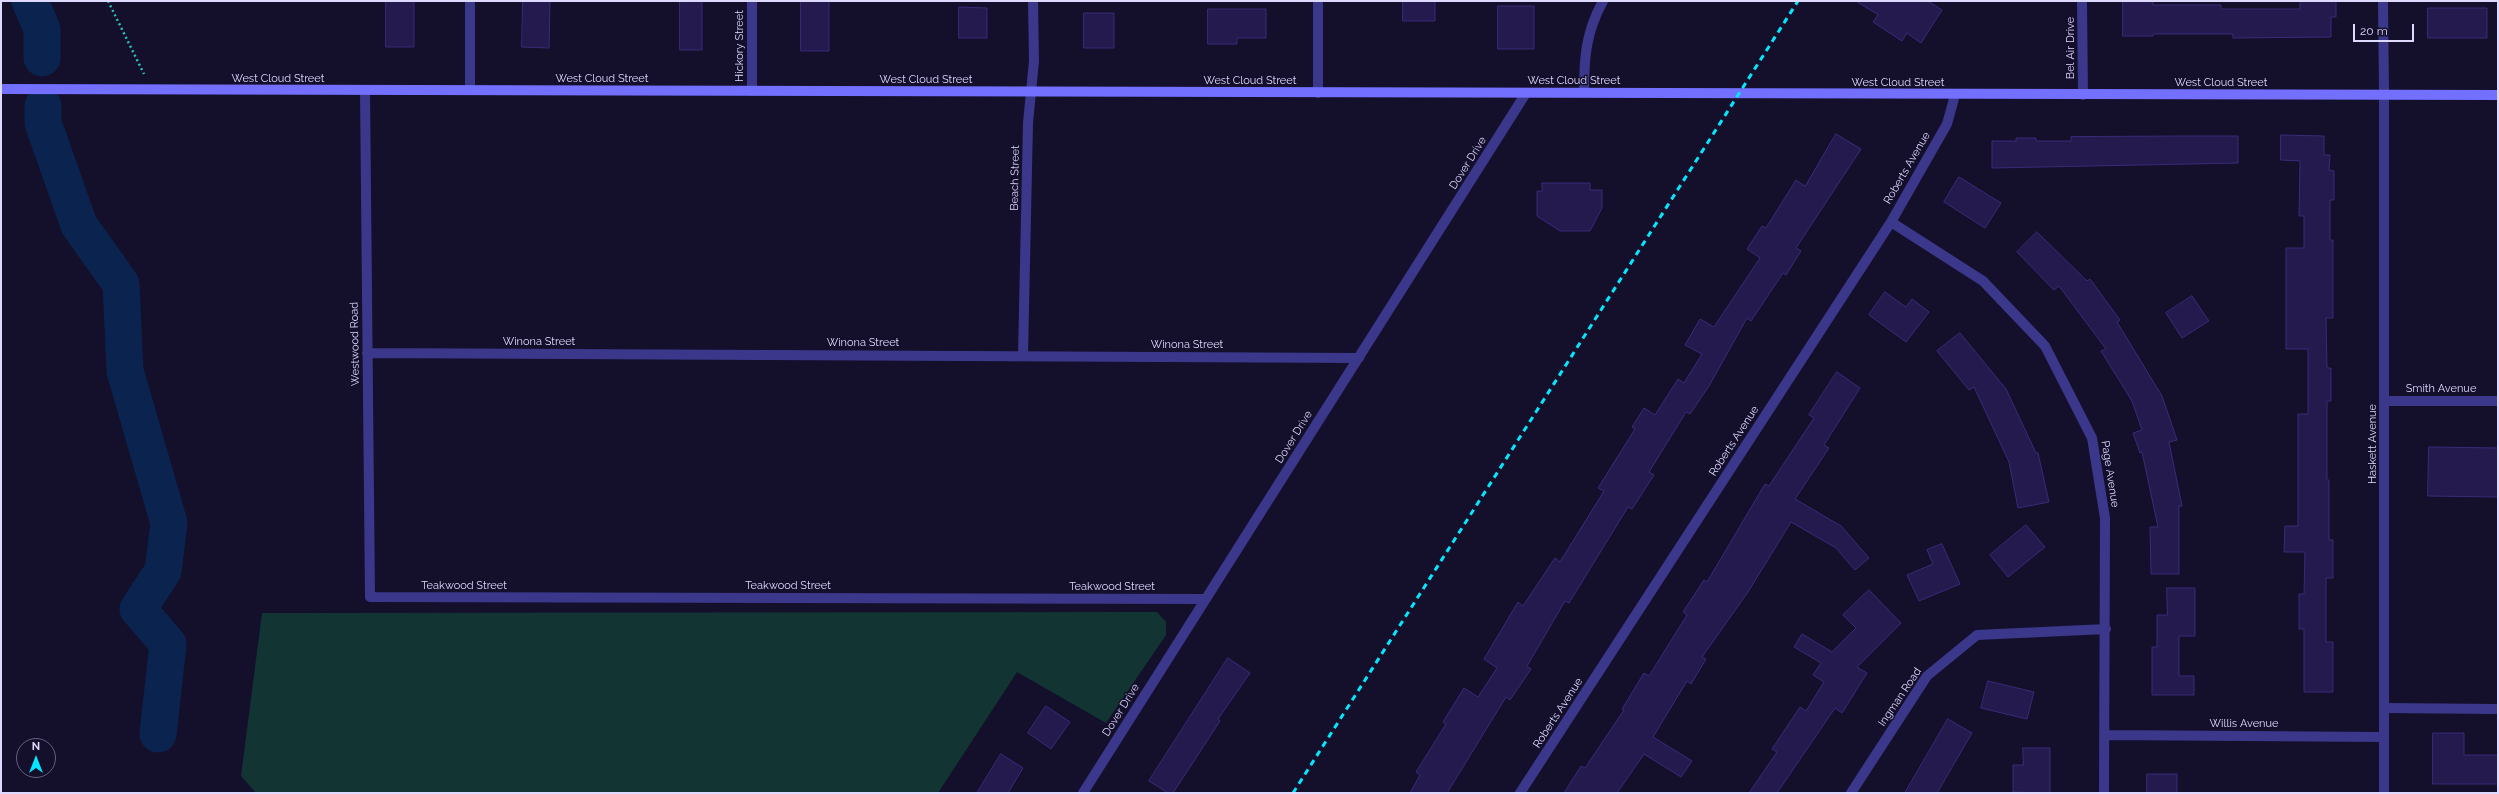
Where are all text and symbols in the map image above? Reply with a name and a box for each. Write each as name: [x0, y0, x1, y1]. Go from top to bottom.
street label: Hickory Street: [733, 10, 747, 82]
scale bar: [2355, 16, 2416, 42]
street label: Bel Air Drive: [2064, 17, 2078, 79]
text: 20 m: [2360, 24, 2388, 38]
street label: West Cloud Street: [232, 72, 324, 86]
street label: West Cloud Street: [556, 72, 648, 86]
street label: West Cloud Street: [880, 73, 972, 87]
street label: West Cloud Street: [1204, 74, 1296, 88]
street label: West Cloud Street: [1528, 74, 1620, 88]
street label: West Cloud Street: [1852, 76, 1944, 90]
street label: West Cloud Street: [2175, 76, 2267, 90]
street label: Roberts Avenue: [1881, 130, 1933, 206]
street label: Dover Drive: [1447, 134, 1489, 192]
street label: Beach Street: [1008, 145, 1022, 211]
street label: Westwood Road: [348, 302, 362, 386]
street label: Winona Street: [503, 335, 575, 349]
street label: Winona Street: [827, 336, 899, 350]
street label: Winona Street: [1151, 338, 1223, 352]
street label: Smith Avenue: [2406, 382, 2476, 396]
street label: Roberts Avenue: [1706, 403, 1762, 479]
street label: Haskett Avenue: [2366, 404, 2380, 484]
street label: Dover Drive: [1273, 408, 1315, 466]
street label: Page Avenue: [2098, 440, 2122, 508]
street label: Teakwood Street: [421, 579, 507, 593]
street label: Teakwood Street: [745, 579, 831, 593]
street label: Teakwood Street: [1069, 580, 1155, 594]
street label: Ingman Road: [1876, 665, 1924, 729]
street label: Roberts Avenue: [1530, 675, 1586, 751]
street label: Dover Drive: [1100, 681, 1142, 739]
street label: Willis Avenue: [2209, 717, 2279, 731]
north arrow: [16, 738, 56, 778]
text: N: [32, 740, 40, 753]

